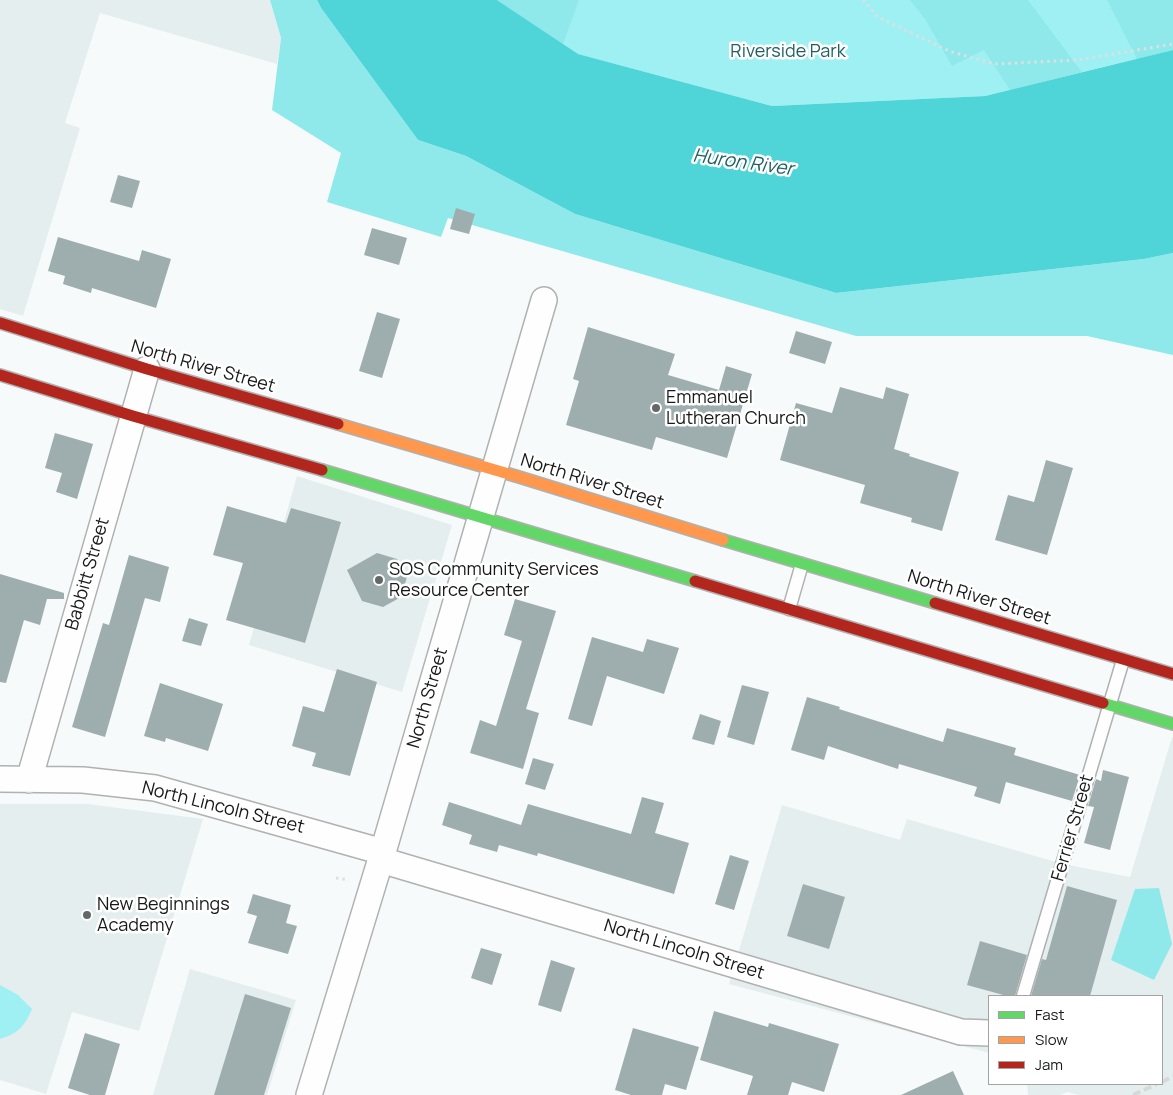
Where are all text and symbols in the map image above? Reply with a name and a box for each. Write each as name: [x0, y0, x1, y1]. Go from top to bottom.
park label: Riverside Park: [730, 41, 846, 63]
water label: Huron River: [691, 145, 795, 181]
street label: North River Street: [129, 336, 277, 398]
place label: Emmanuel Lutheran Church: [666, 387, 806, 429]
marker: Emmanuel Lutheran Church: [650, 402, 662, 414]
street label: North River Street: [518, 450, 666, 514]
street label: Babbitt Street: [62, 515, 114, 633]
place label: SOS Community Services Resource Center: [389, 559, 599, 602]
street label: North River Street: [905, 566, 1053, 630]
marker: SOS Community Services Resource Center: [373, 574, 385, 586]
street label: North Street: [403, 645, 453, 751]
street label: Ferrier Street: [1047, 772, 1099, 884]
street label: North Lincoln Street: [140, 777, 306, 839]
place label: New Beginnings Academy: [97, 894, 230, 936]
marker: New Beginnings Academy: [81, 909, 93, 921]
street label: North Lincoln Street: [601, 915, 767, 985]
legend: [988, 995, 1163, 1085]
text: Fast: [1035, 1004, 1064, 1025]
text: Slow: [1035, 1029, 1068, 1050]
text: Jam: [1035, 1054, 1063, 1075]

